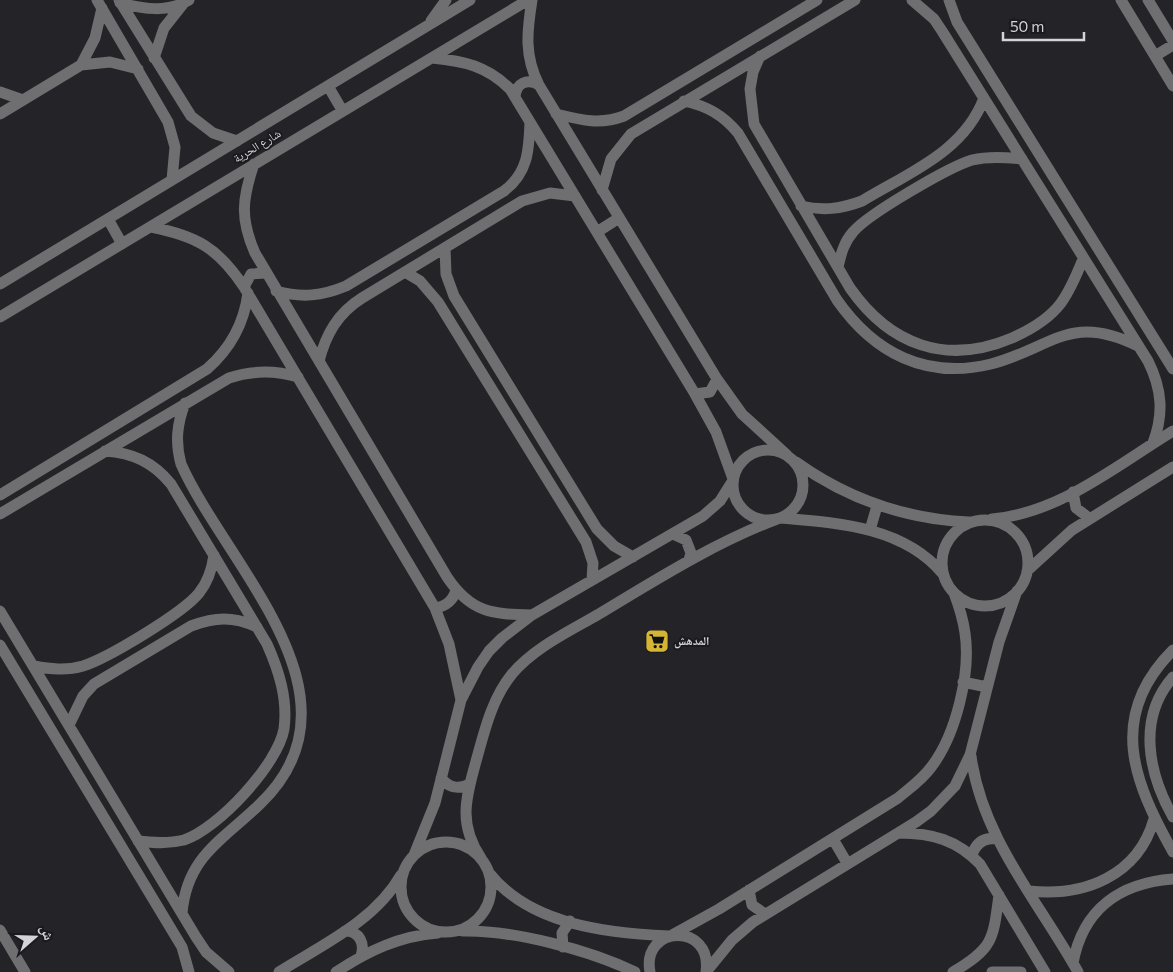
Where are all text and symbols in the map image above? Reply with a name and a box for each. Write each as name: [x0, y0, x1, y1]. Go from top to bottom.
scale bar: [1003, 10, 1084, 42]
text: 50 m: [1010, 17, 1044, 35]
street label: شارع الحرية: [230, 125, 284, 166]
supermarket icon: المدهش: [644, 628, 670, 654]
place label: المدهش: [674, 633, 709, 649]
north arrow: [10, 912, 60, 962]
text: ش: [36, 922, 58, 943]

